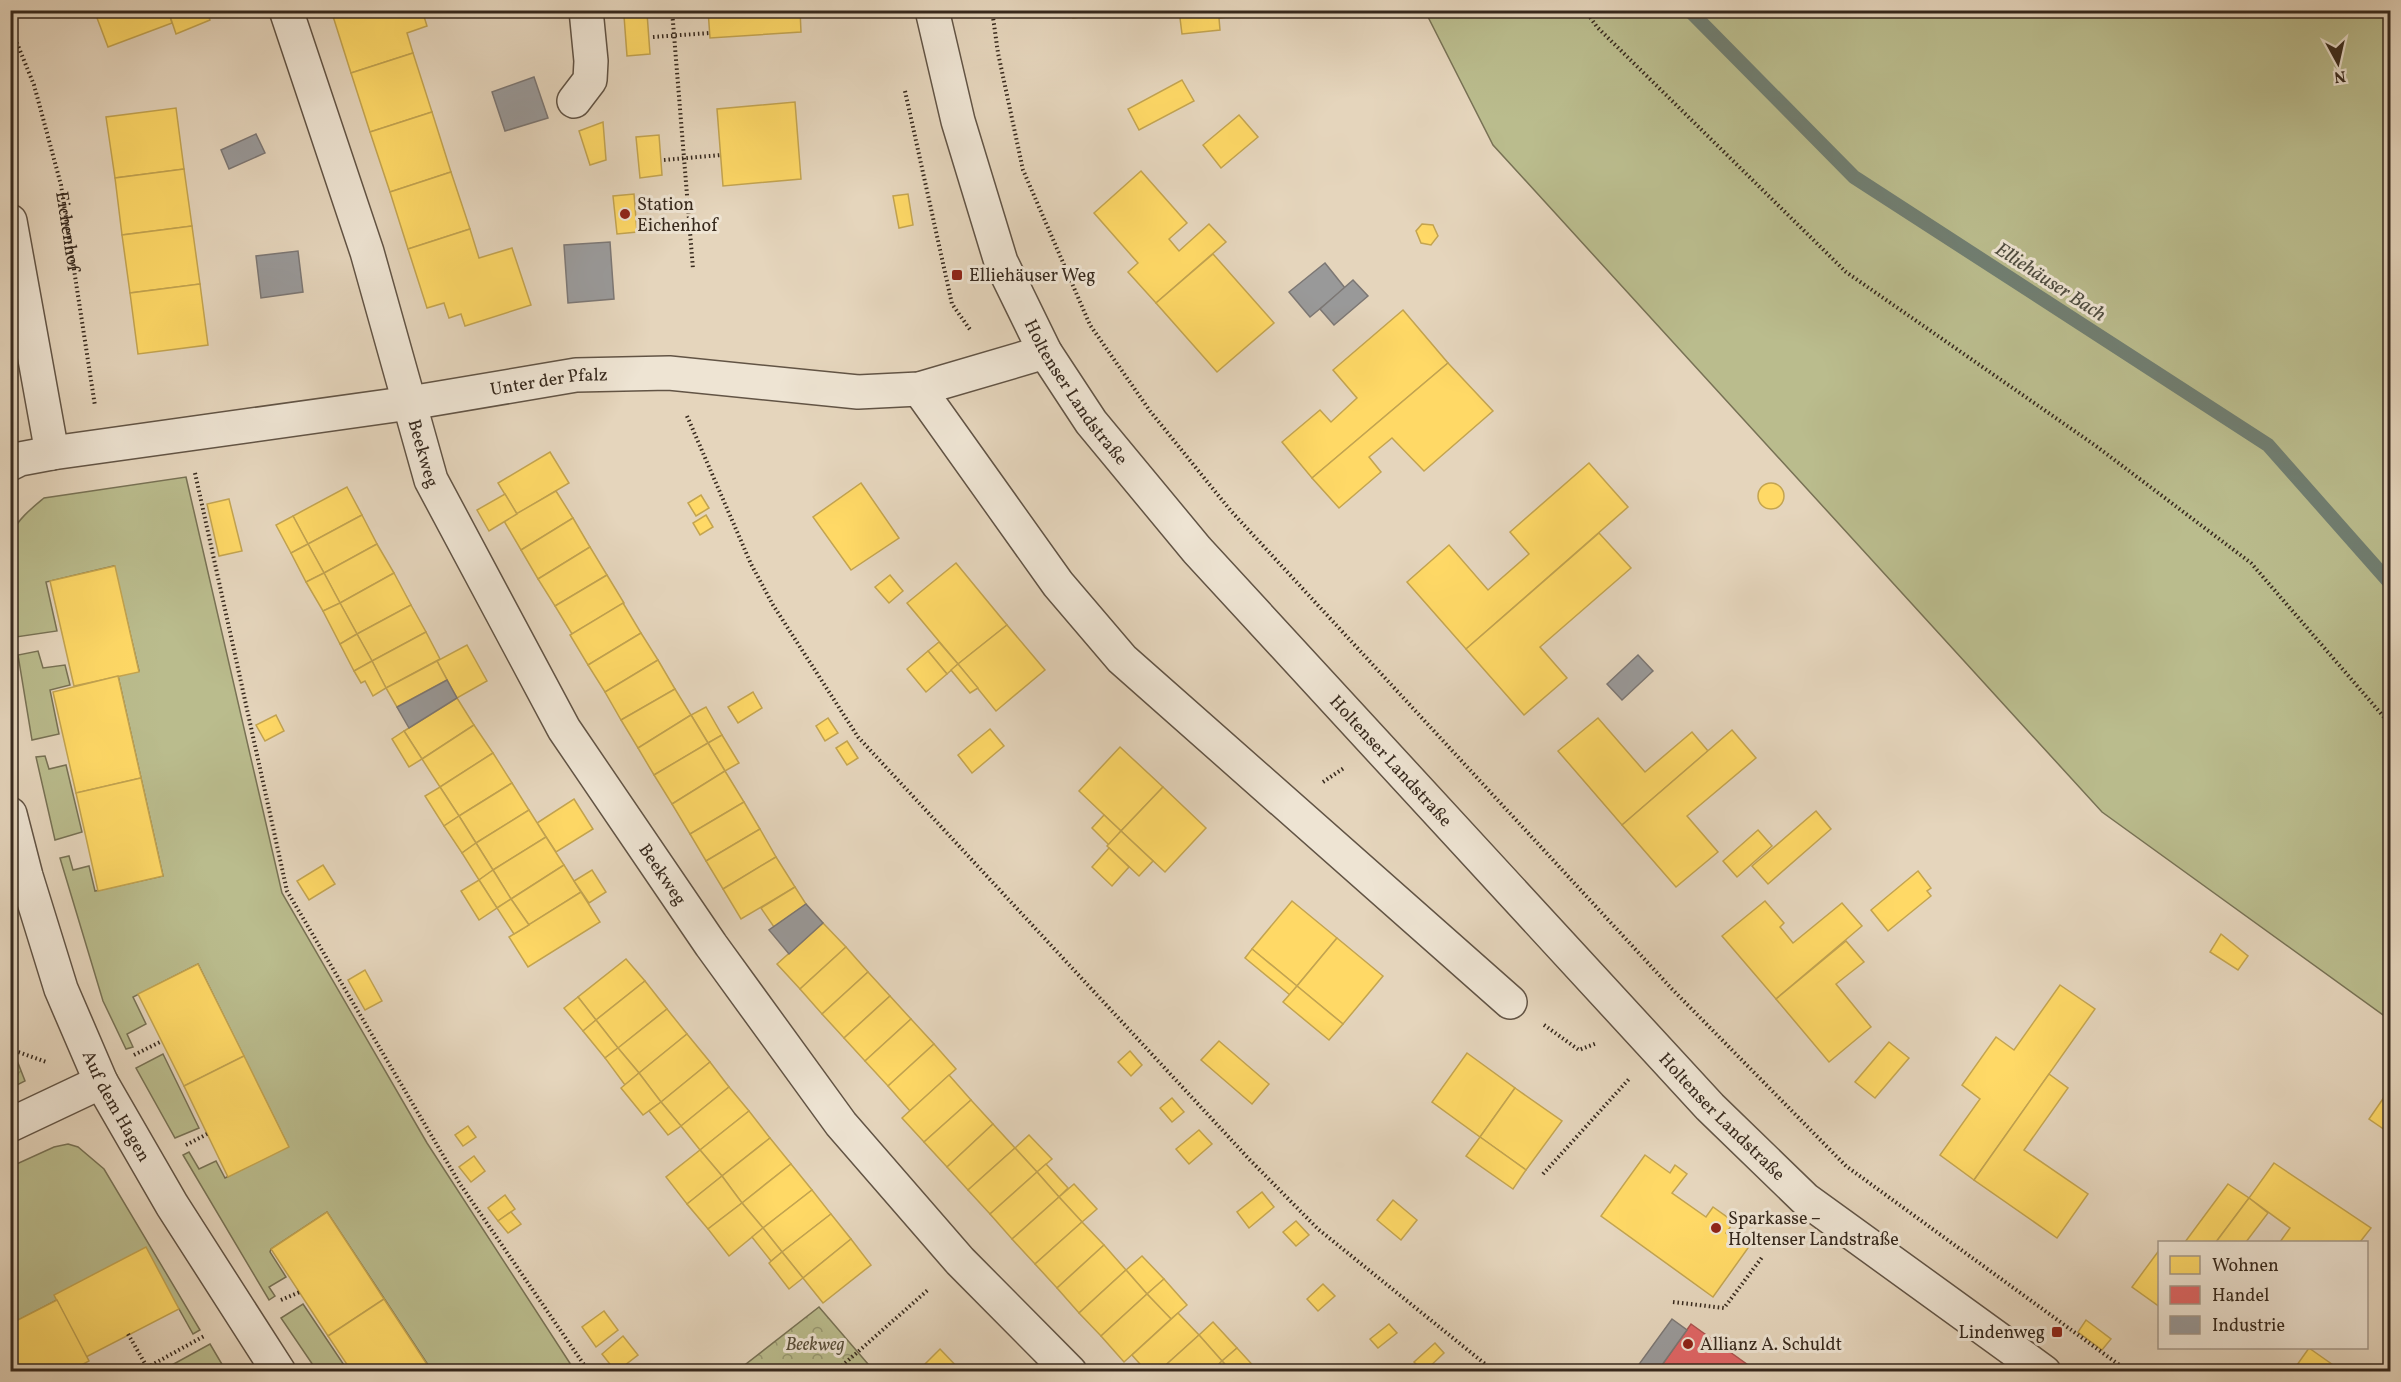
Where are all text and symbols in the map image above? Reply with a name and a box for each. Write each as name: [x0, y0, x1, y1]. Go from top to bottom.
north arrow: [2308, 33, 2368, 93]
text: N: [2332, 64, 2347, 88]
street label: Eichenhof: [48, 190, 85, 275]
place label: Station Eichenhof: [637, 193, 719, 239]
marker: Station Eichenhof: [618, 207, 632, 221]
water label: Elliehäuser Bach: [1989, 236, 2111, 329]
place label: Elliehäuser Weg: [969, 264, 1096, 289]
marker: Elliehäuser Weg: [950, 268, 964, 282]
street label: Holtenser Landstraße: [1017, 316, 1133, 471]
street label: Unter der Pfalz: [489, 363, 608, 403]
street label: Beekweg: [401, 417, 444, 493]
street label: Holtenser Landstraße: [1323, 690, 1457, 833]
street label: Beekweg: [632, 839, 692, 911]
street label: Auf dem Hagen: [75, 1047, 156, 1167]
street label: Holtenser Landstraße: [1652, 1048, 1790, 1187]
place label: Sparkasse – Holtenser Landstraße: [1728, 1207, 1899, 1253]
marker: Sparkasse – Holtenser Landstraße: [1709, 1221, 1723, 1235]
legend: [2158, 1241, 2368, 1349]
text: Wohnen: [2212, 1254, 2279, 1279]
text: Handel: [2212, 1284, 2269, 1309]
text: Industrie: [2212, 1314, 2285, 1339]
place label: Lindenweg: [1959, 1321, 2045, 1346]
marker: Lindenweg: [2050, 1325, 2064, 1339]
park label: Beekweg: [785, 1333, 845, 1358]
place label: Allianz A. Schuldt: [1700, 1333, 1842, 1358]
marker: Allianz A. Schuldt: [1681, 1337, 1695, 1351]

